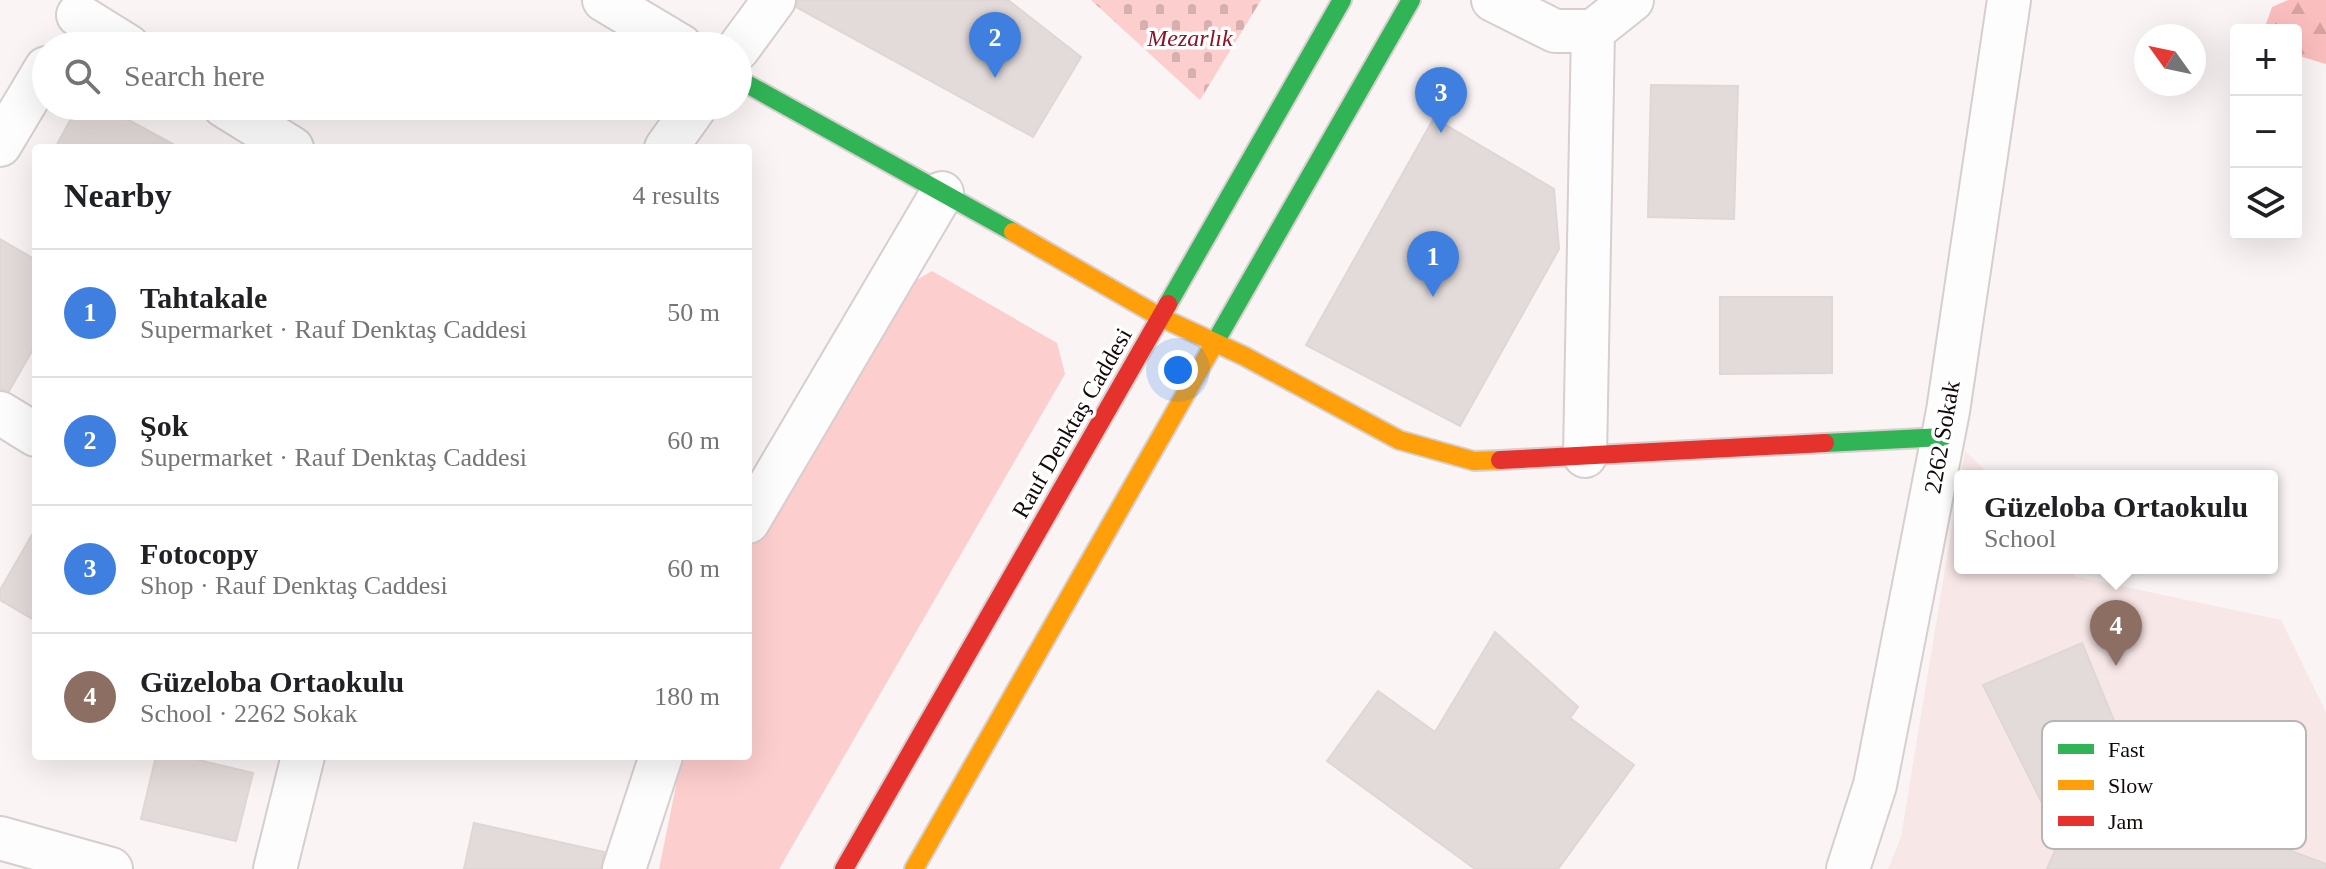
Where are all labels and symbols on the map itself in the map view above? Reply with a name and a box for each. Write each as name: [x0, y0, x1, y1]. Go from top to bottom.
pin: 2: [969, 12, 1021, 78]
north arrow: [2134, 24, 2206, 96]
park label: Mezarlık: [1146, 25, 1233, 51]
pin: 3: [1415, 67, 1467, 133]
pin: 1: [1407, 231, 1459, 297]
street label: Rauf Denktaş Caddesi: [1007, 323, 1137, 522]
your location: [1158, 350, 1198, 390]
street label: 2262 Sokak: [1919, 379, 1965, 495]
pin: 4: [2090, 600, 2142, 666]
legend: [2042, 721, 2306, 849]
text: Fast: [2108, 737, 2145, 762]
text: Slow: [2108, 773, 2153, 798]
text: Jam: [2108, 809, 2143, 834]

